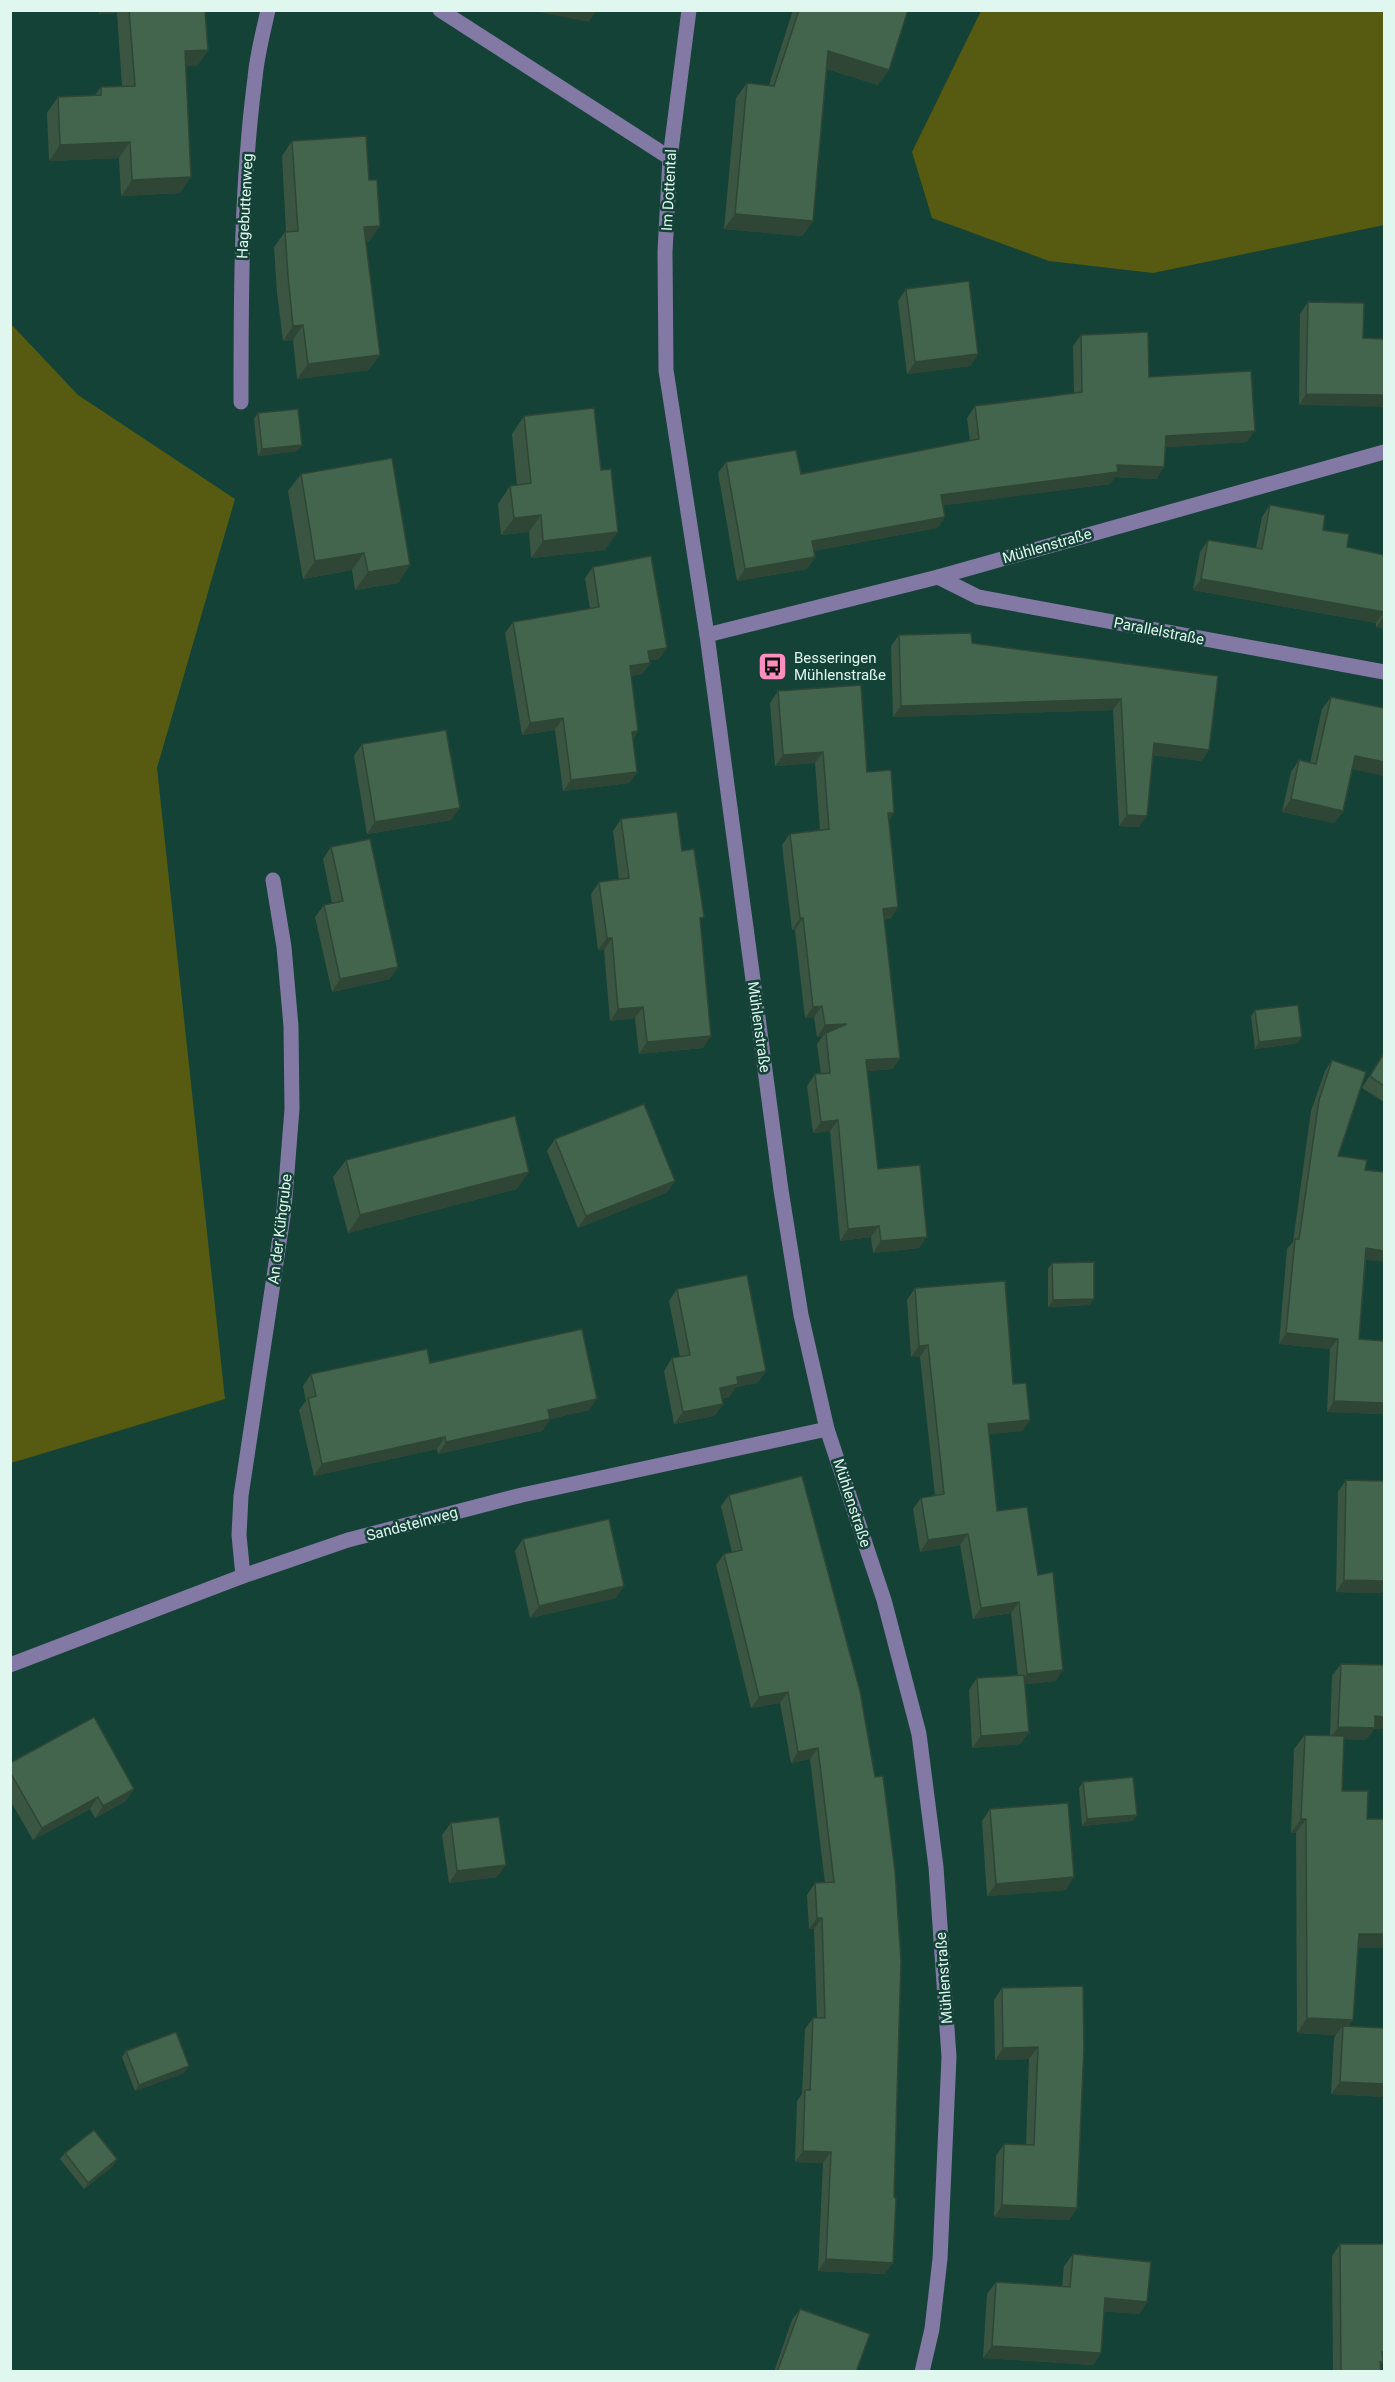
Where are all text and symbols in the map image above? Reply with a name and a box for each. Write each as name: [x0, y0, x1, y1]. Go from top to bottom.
street label: Im Dottental: [658, 149, 680, 231]
street label: Hagebuttenweg: [233, 153, 257, 259]
street label: Mühlenstraße: [1000, 525, 1094, 567]
street label: Parallelstraße: [1112, 613, 1206, 649]
place label: Besseringen Mühlenstraße: [794, 649, 886, 684]
bus stop icon: Besseringen Mühlenstraße: [757, 651, 789, 683]
street label: Mühlenstraße: [744, 980, 774, 1074]
street label: An der Kühgrube: [264, 1173, 296, 1285]
street label: Mühlenstraße: [829, 1456, 875, 1550]
street label: Sandsteinweg: [364, 1503, 460, 1545]
street label: Mühlenstraße: [932, 1931, 956, 2025]

